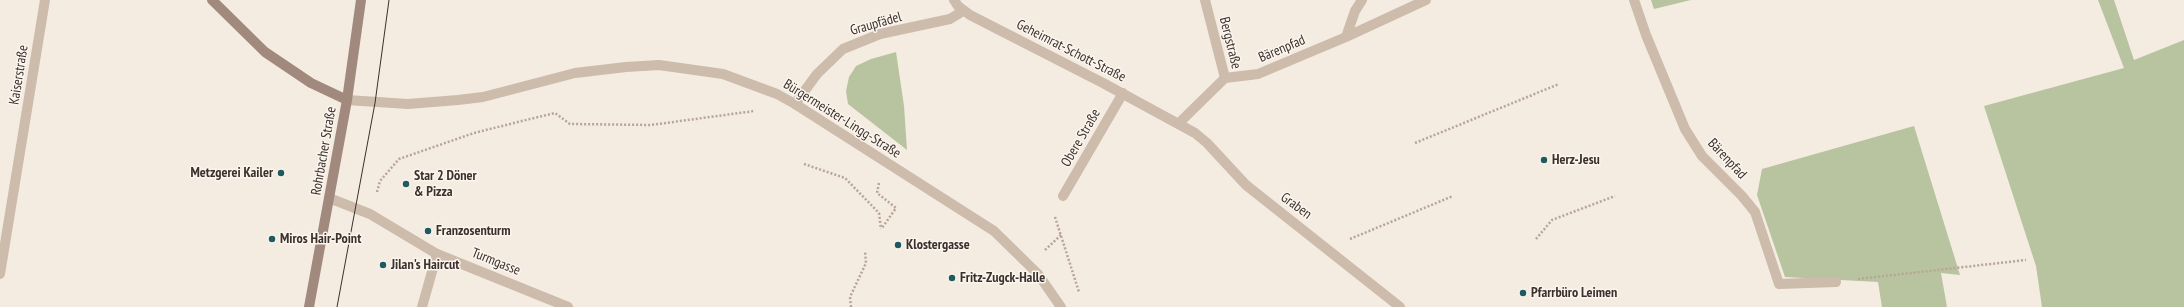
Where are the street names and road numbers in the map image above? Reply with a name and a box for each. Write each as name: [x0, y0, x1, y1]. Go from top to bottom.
street label: Graupfädel: [848, 9, 904, 39]
street label: Bergstraße: [1215, 15, 1245, 71]
street label: Geheimrat-Schott-Straße: [1014, 16, 1128, 86]
street label: Bärenpfad: [1256, 32, 1308, 66]
street label: Kaiserstraße: [6, 44, 32, 106]
street label: Bürgermeister-Lingg-Straße: [780, 76, 904, 162]
street label: Rohrbacher Straße: [308, 105, 340, 197]
street label: Obere Straße: [1058, 106, 1104, 170]
street label: Bärenpfad: [1704, 135, 1750, 183]
street label: Graben: [1277, 189, 1315, 223]
street label: Turmgasse: [469, 245, 523, 279]

